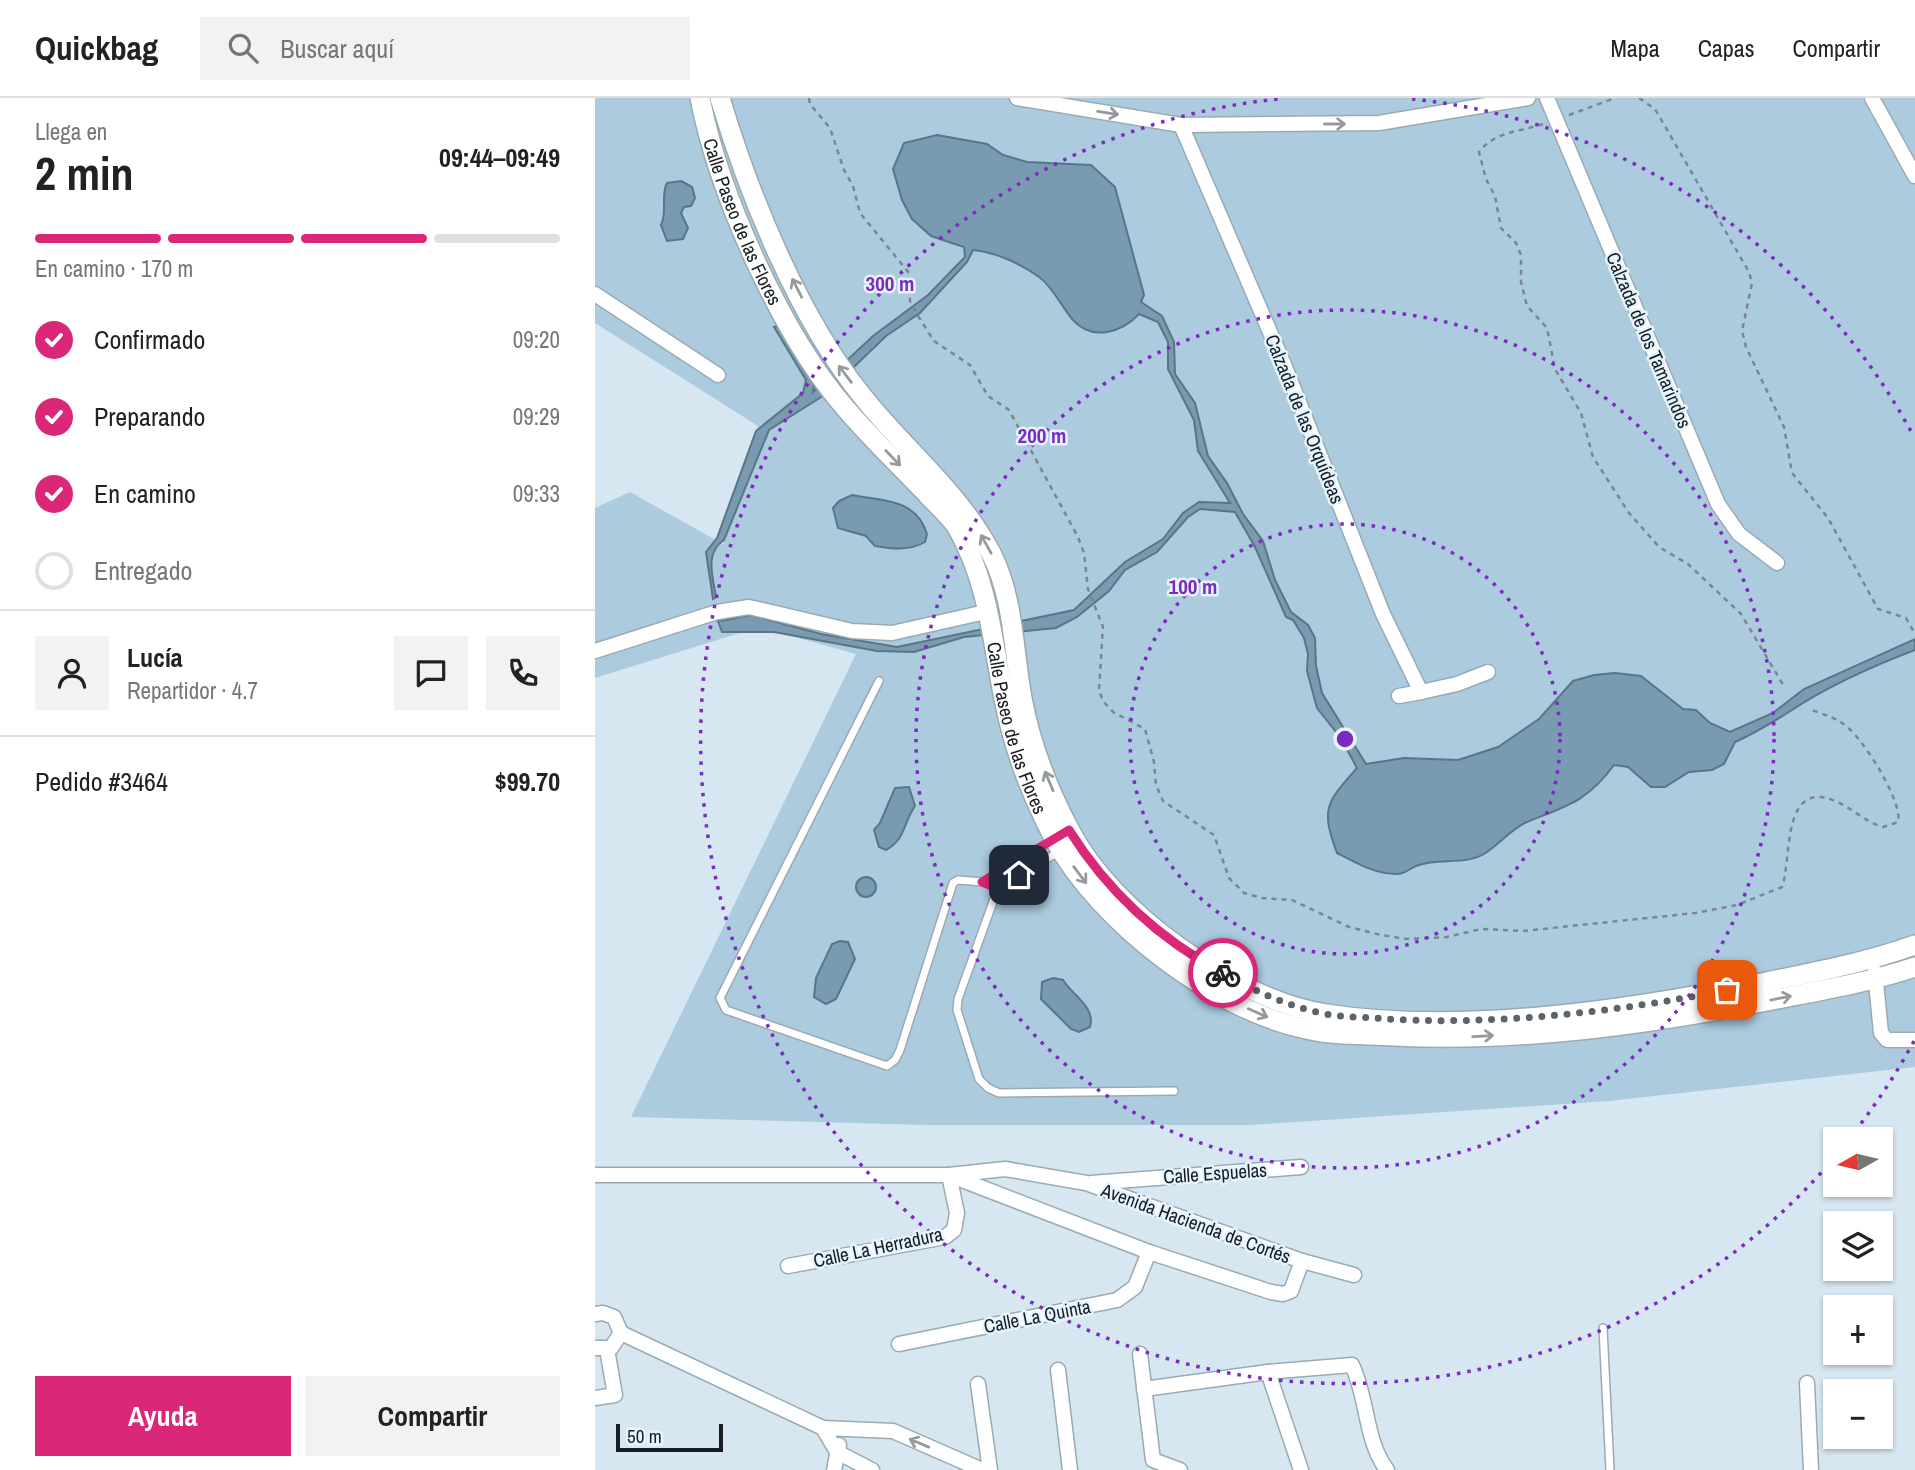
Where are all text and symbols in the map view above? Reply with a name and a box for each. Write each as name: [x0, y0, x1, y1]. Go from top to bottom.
search box: [200, 17, 690, 80]
text: Quickbag: [35, 26, 158, 70]
icon: search: [224, 29, 262, 67]
text: Buscar aquí: [280, 31, 394, 66]
text: Mapa: [1610, 32, 1660, 64]
text: Capas: [1698, 32, 1755, 64]
text: Compartir: [1793, 32, 1880, 64]
one-way arrow: [1097, 107, 1119, 120]
text: Llega en: [35, 116, 107, 147]
one-way arrow: [1323, 117, 1346, 131]
street label: Calle Paseo de las Flores: [697, 135, 788, 310]
text: 09:44–09:49: [439, 140, 560, 175]
text: 2 min: [35, 142, 134, 204]
street label: Calzada de los Tamarindos: [1600, 248, 1698, 432]
text: En camino · 170 m: [35, 253, 193, 284]
text: 300 m: [866, 269, 914, 298]
one-way arrow: [789, 278, 803, 299]
icon: check: [35, 321, 73, 359]
text: Confirmado: [94, 322, 205, 357]
text: 09:20: [513, 324, 560, 355]
street label: Calzada de las Orquídeas: [1259, 331, 1351, 508]
one-way arrow: [838, 364, 853, 383]
icon: check: [35, 398, 73, 436]
text: Preparando: [94, 399, 205, 434]
text: 09:29: [513, 401, 560, 432]
text: 200 m: [1018, 421, 1066, 450]
one-way arrow: [884, 449, 901, 467]
icon: check: [35, 475, 73, 513]
text: En camino: [94, 476, 196, 511]
text: 09:33: [513, 478, 560, 509]
one-way arrow: [979, 534, 992, 555]
text: Entregado: [94, 553, 192, 588]
text: 100 m: [1169, 572, 1217, 601]
button: person: [35, 636, 109, 710]
button: chat: [394, 636, 468, 710]
button: phone: [486, 636, 560, 710]
text: Lucía: [127, 640, 183, 675]
street label: Calle Paseo de las Flores: [981, 640, 1053, 818]
text: Repartidor · 4.7: [127, 675, 258, 706]
centre of rings: [1333, 727, 1357, 751]
text: Pedido #3464: [35, 764, 168, 799]
text: $99.70: [495, 764, 560, 799]
one-way arrow: [1041, 770, 1054, 792]
pin: [989, 845, 1049, 905]
icon: home: [1000, 856, 1038, 894]
one-way arrow: [1072, 866, 1087, 884]
courier: [1188, 938, 1258, 1008]
icon: bike: [1204, 954, 1242, 992]
pin: [1697, 960, 1757, 1020]
icon: bag: [1708, 971, 1746, 1009]
one-way arrow: [1769, 991, 1792, 1005]
one-way arrow: [1247, 1007, 1268, 1020]
one-way arrow: [1471, 1030, 1494, 1043]
north arrow: [1823, 1127, 1893, 1197]
map controls: [1823, 1127, 1893, 1449]
street label: Calle Espuelas: [1162, 1156, 1268, 1190]
street label: Avenida Hacienda de Cortés: [1097, 1176, 1295, 1269]
button: layers: [1823, 1211, 1893, 1281]
street label: Calle La Herradura: [811, 1221, 945, 1273]
street label: Calle La Quinta: [981, 1293, 1093, 1339]
button: +: [1823, 1295, 1893, 1365]
button: Ayuda: [35, 1376, 291, 1456]
button: Compartir: [305, 1376, 560, 1456]
button: −: [1823, 1379, 1893, 1449]
scale bar: [616, 1421, 723, 1453]
text: 50 m: [627, 1423, 662, 1449]
one-way arrow: [909, 1435, 930, 1448]

